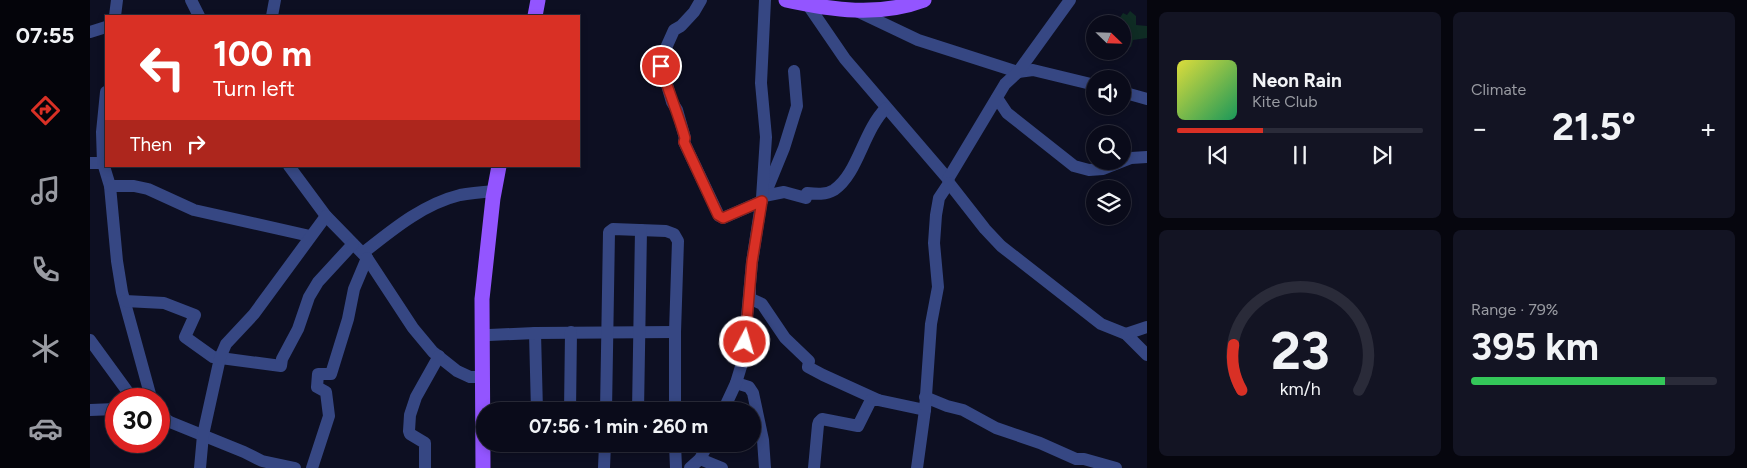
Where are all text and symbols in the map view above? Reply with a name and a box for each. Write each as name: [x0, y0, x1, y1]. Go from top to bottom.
north arrow: [1086, 15, 1131, 60]
map controls: [1086, 15, 1131, 225]
text: 07:55: [16, 22, 74, 49]
text: 100 m: [213, 33, 312, 75]
icon: left: [130, 35, 195, 100]
pin: [640, 45, 682, 87]
icon: arrive: [647, 52, 675, 80]
text: Neon Rain: [1252, 69, 1342, 92]
button: sound: [1086, 70, 1131, 115]
text: Turn left: [213, 75, 295, 102]
text: Climate: [1471, 80, 1526, 99]
text: Kite Club: [1252, 92, 1318, 111]
icon: directions: [28, 93, 63, 128]
text: 21.5°: [1552, 104, 1636, 150]
text: −: [1471, 111, 1488, 145]
text: +: [1700, 111, 1717, 145]
button: search: [1086, 125, 1131, 170]
icon: right: [182, 130, 210, 158]
text: Then: [130, 133, 172, 156]
icon: previous: [1204, 141, 1232, 169]
icon: pause: [1286, 141, 1314, 169]
icon: next: [1368, 141, 1396, 169]
icon: music: [28, 173, 63, 208]
button: layers: [1086, 180, 1131, 225]
icon: phone: [28, 252, 63, 287]
text: Range · 79%: [1471, 300, 1558, 319]
position arrow: [718, 315, 770, 367]
text: 23: [1270, 320, 1330, 382]
text: 395 km: [1471, 324, 1599, 370]
icon: climate: [28, 331, 63, 366]
text: km/h: [1280, 378, 1320, 399]
speed limit sign: 30: [105, 388, 170, 453]
icon: car: [28, 411, 63, 446]
text: 07:56 · 1 min · 260 m: [529, 415, 708, 438]

